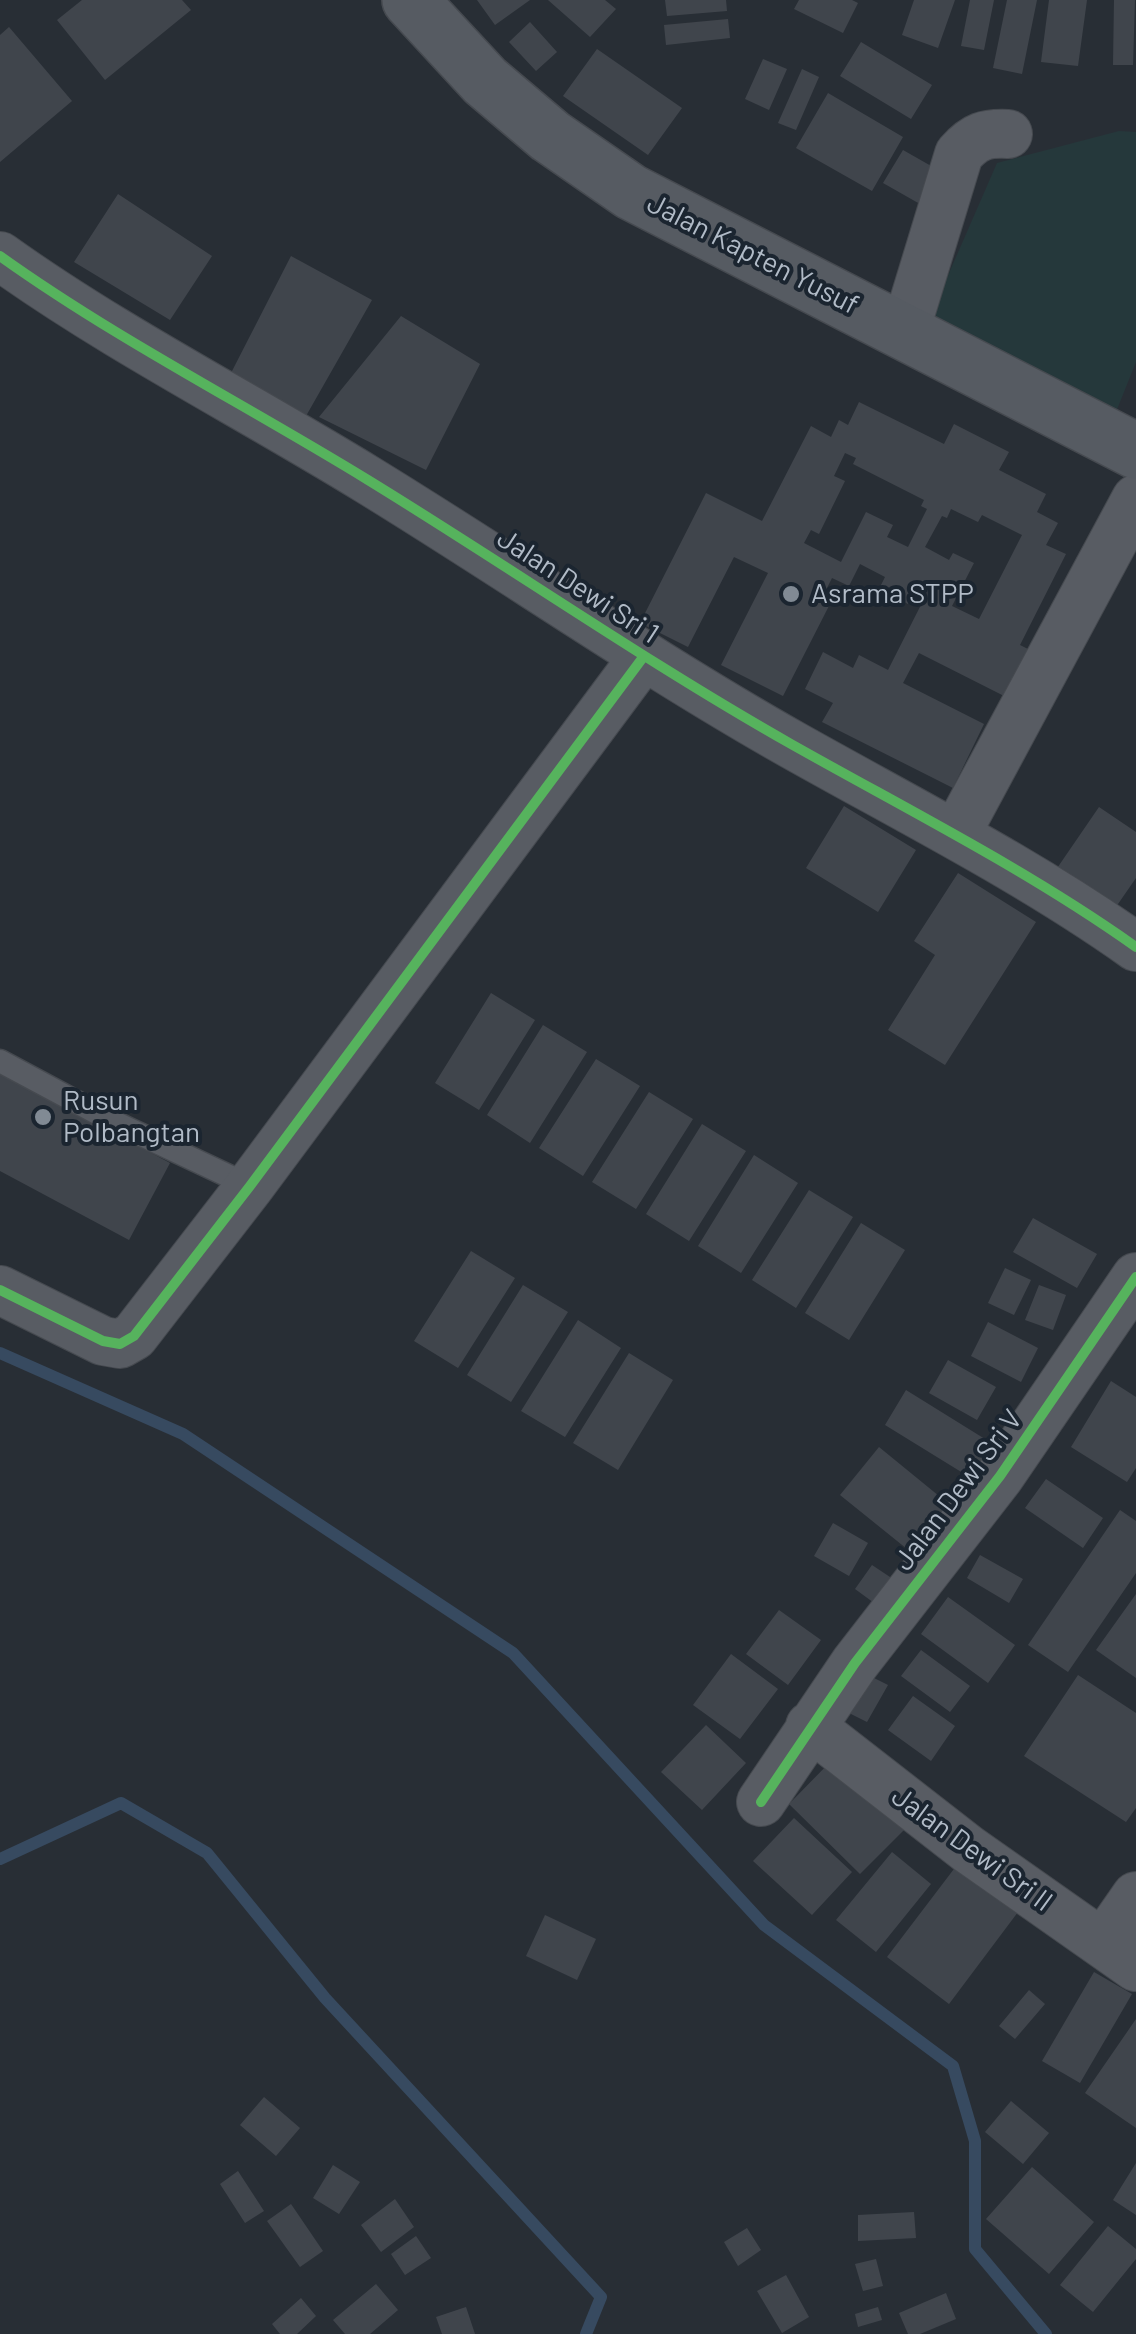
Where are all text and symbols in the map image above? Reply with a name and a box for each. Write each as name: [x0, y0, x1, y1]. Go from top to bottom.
street label: Jalan Kapten Yusuf: [642, 186, 864, 322]
street label: Jalan Dewi Sri 1: [491, 521, 665, 651]
place label: Asrama STPP: [811, 577, 974, 611]
marker: Asrama STPP: [780, 583, 802, 605]
place label: Rusun Polbangtan: [63, 1084, 200, 1150]
marker: Rusun Polbangtan: [32, 1106, 54, 1128]
street label: Jalan Dewi Sri V: [887, 1403, 1029, 1577]
street label: Jalan Dewi Sri II: [885, 1779, 1059, 1919]

